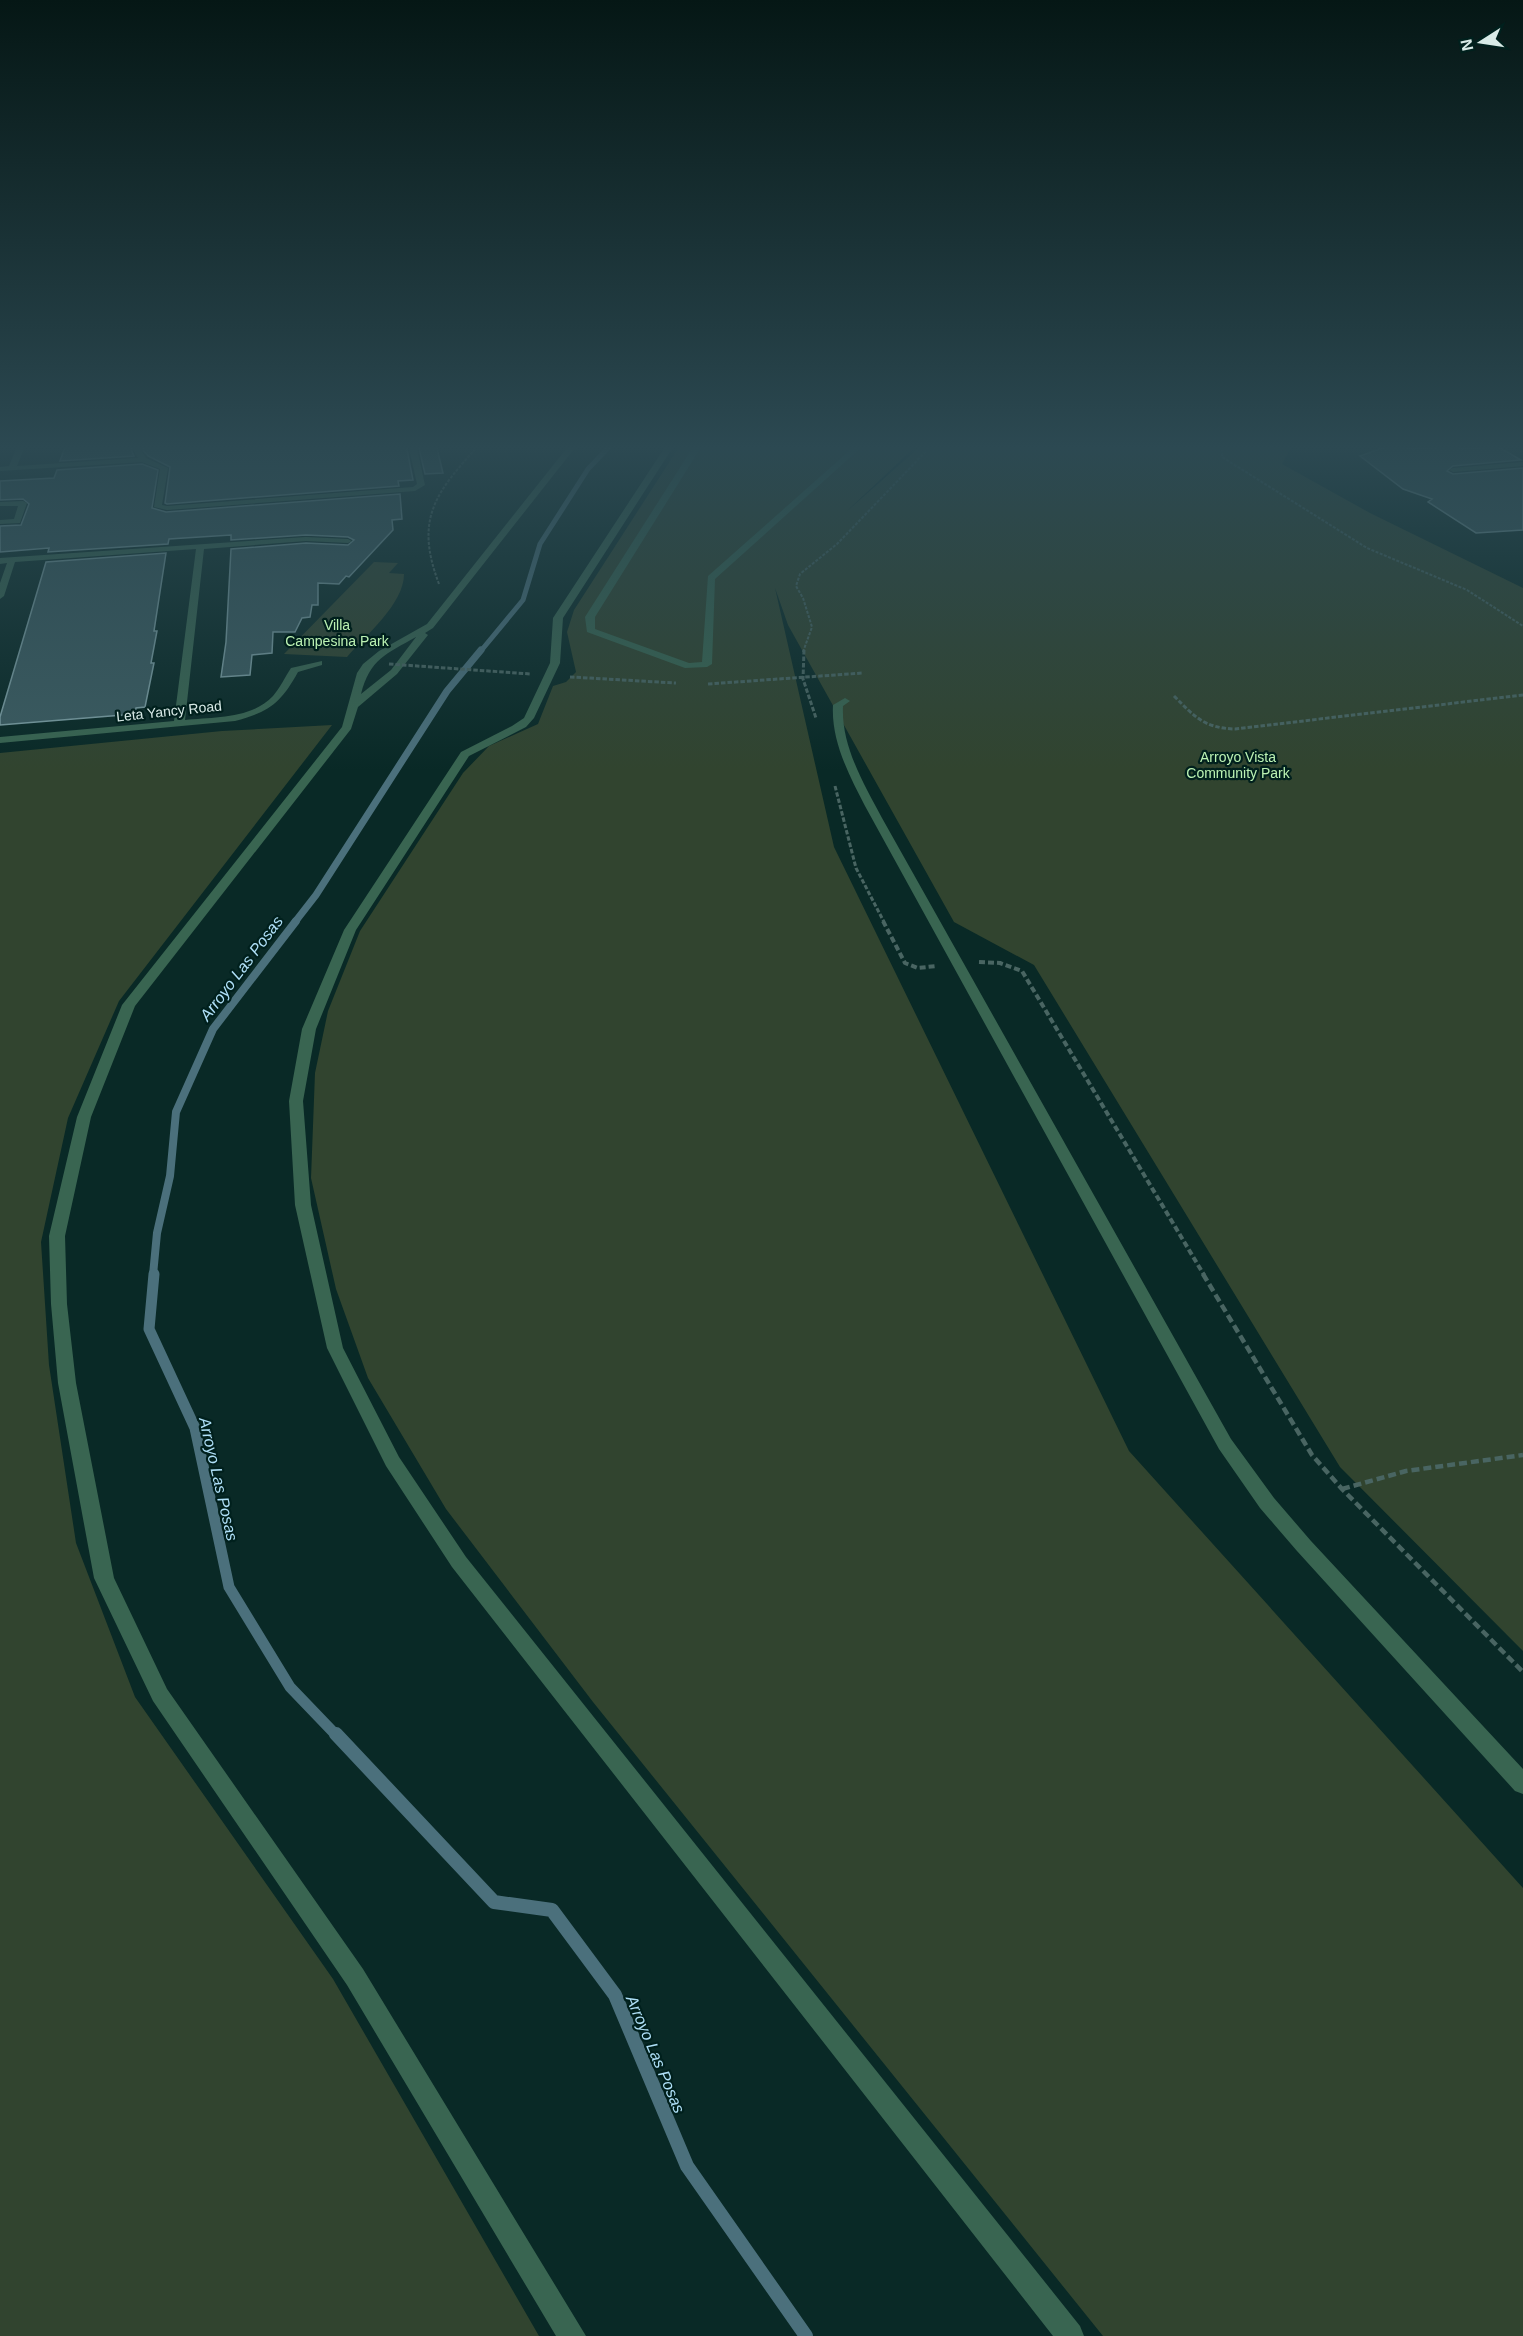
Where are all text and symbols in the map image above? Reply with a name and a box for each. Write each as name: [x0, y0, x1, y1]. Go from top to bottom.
north arrow: [1451, 12, 1511, 72]
text: N: [1457, 38, 1476, 52]
park label: Villa Campesina Park: [285, 617, 390, 649]
street label: Leta Yancy Road: [115, 697, 223, 725]
park label: Arroyo Vista Community Park: [1186, 749, 1291, 781]
water label: Arroyo Las Posas: [196, 913, 286, 1025]
water label: Arroyo Las Posas: [196, 1415, 241, 1543]
water label: Arroyo Las Posas: [623, 1992, 688, 2116]

